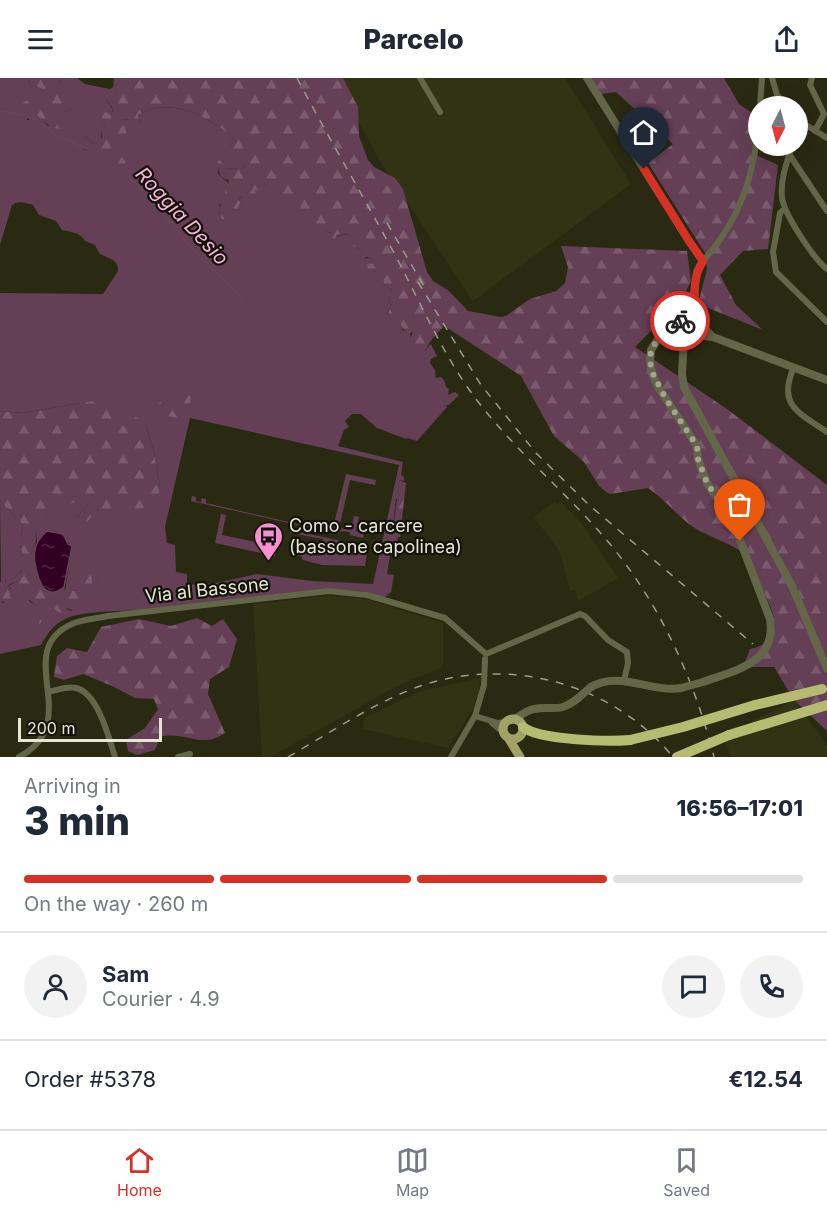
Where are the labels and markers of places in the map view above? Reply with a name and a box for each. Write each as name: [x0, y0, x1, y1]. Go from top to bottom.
pin: [618, 107, 669, 169]
pin: [714, 479, 765, 541]
place label: Como - carcere (bassone capolinea): [289, 515, 462, 557]
bus stop icon: Como - carcere (bassone capolinea): [252, 520, 284, 562]

